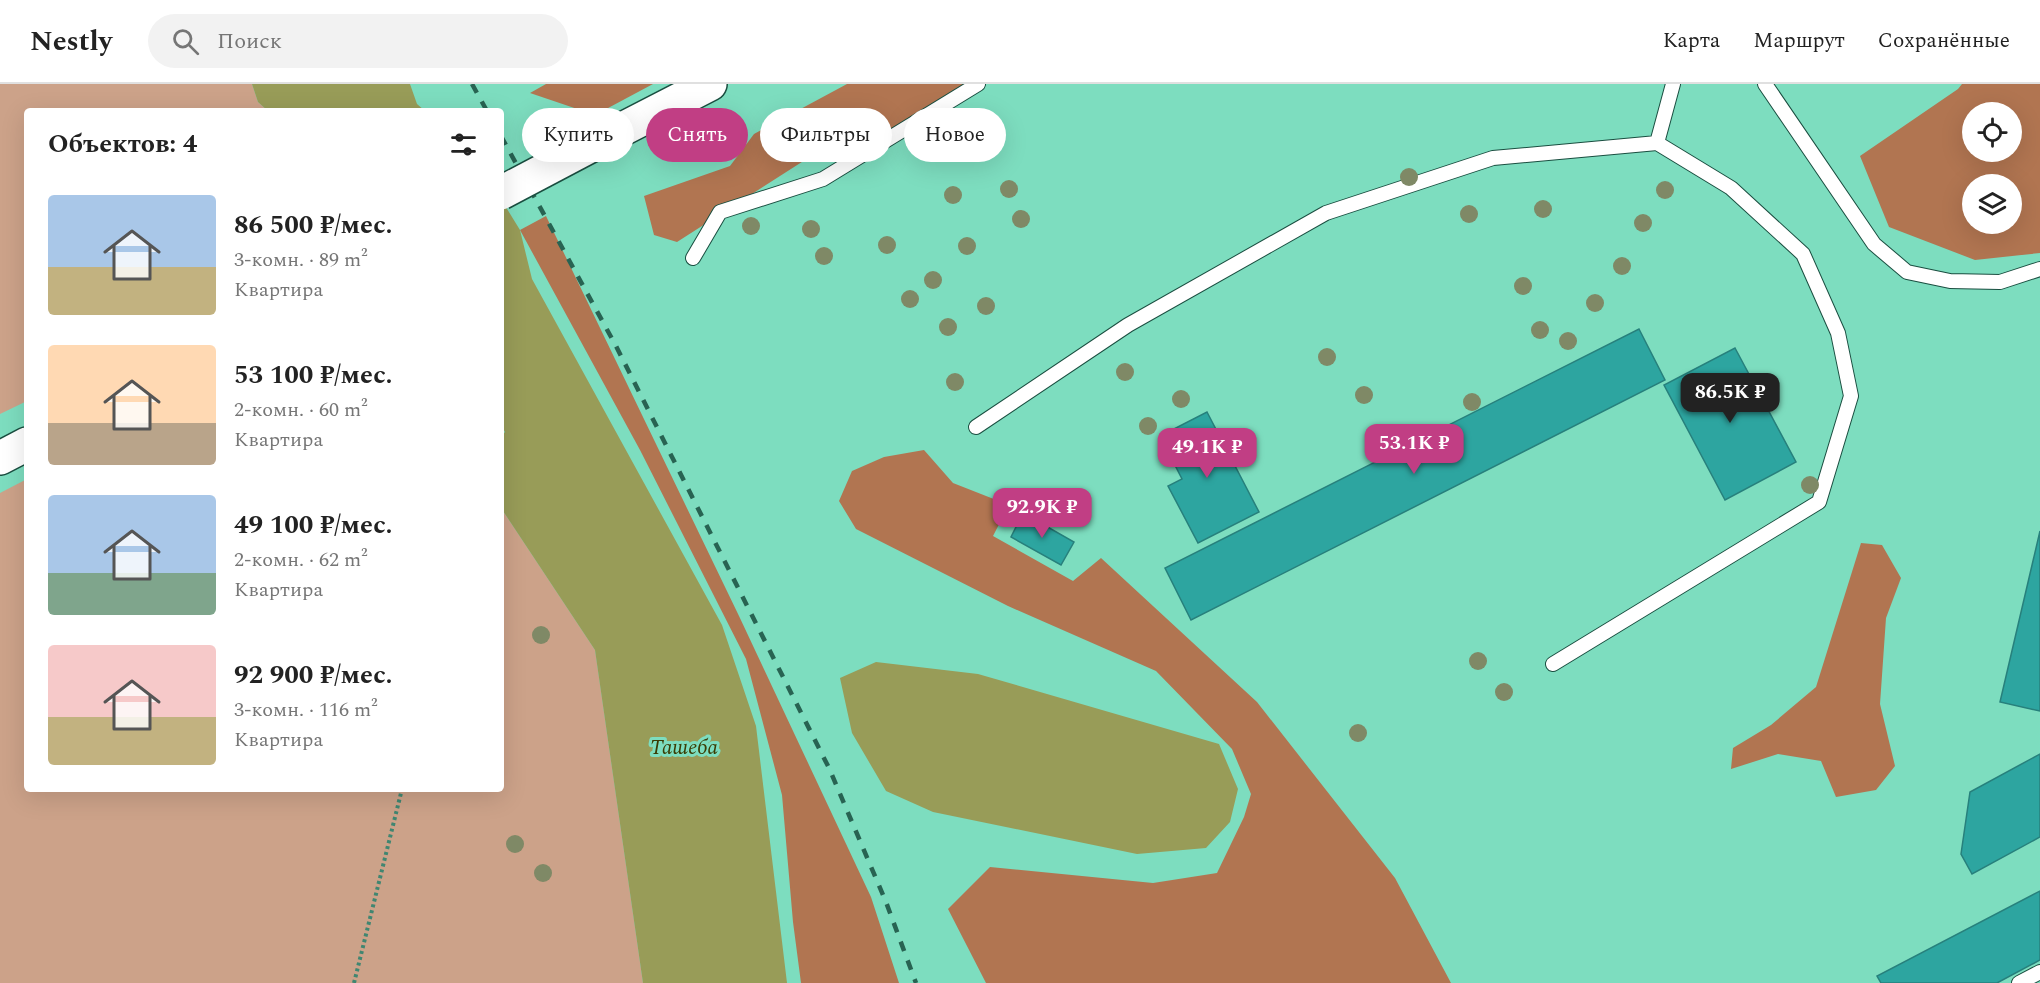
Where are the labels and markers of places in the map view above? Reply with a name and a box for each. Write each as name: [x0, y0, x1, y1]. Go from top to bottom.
pin: 86.5K ₽: [1675, 373, 1785, 424]
pin: 53.1K ₽: [1359, 424, 1469, 475]
pin: 49.1K ₽: [1152, 428, 1262, 479]
pin: 92.9K ₽: [987, 488, 1097, 539]

